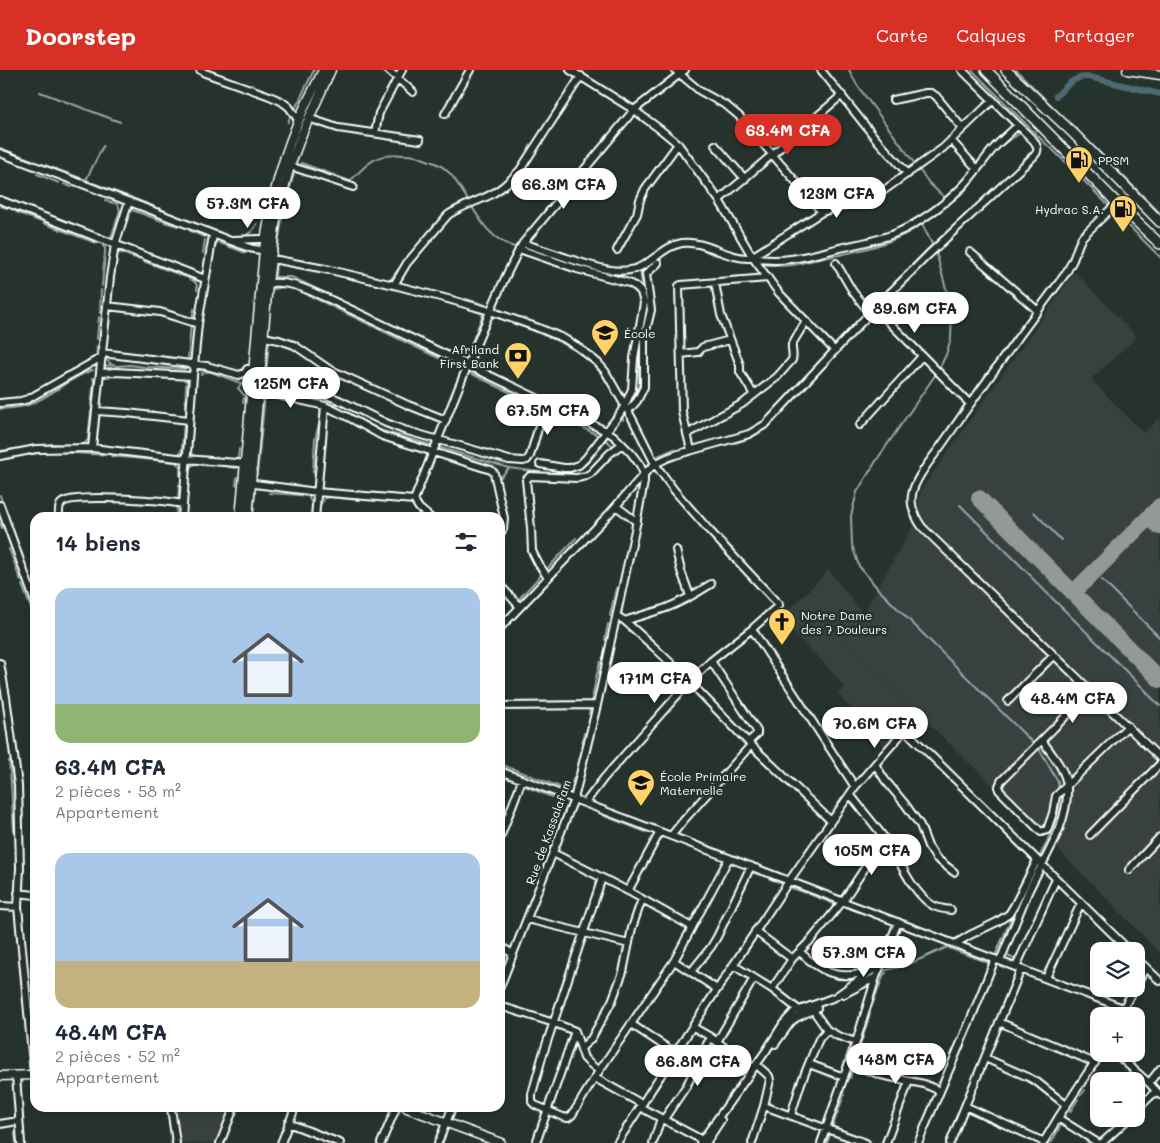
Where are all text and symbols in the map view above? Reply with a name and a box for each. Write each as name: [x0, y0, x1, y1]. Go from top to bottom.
text: Doorstep: [25, 20, 136, 51]
text: Carte: [876, 23, 928, 47]
text: Calques: [956, 23, 1026, 47]
text: Partager: [1054, 23, 1135, 47]
pin: 63.4M CFA: [731, 114, 845, 156]
text: 63.4M CFA: [746, 119, 830, 140]
fuel station icon: PPSM: [1064, 145, 1094, 184]
place label: PPSM: [1098, 152, 1129, 168]
pin: 66.3M CFA: [507, 168, 621, 210]
text: 66.3M CFA: [522, 173, 606, 194]
pin: 123M CFA: [785, 176, 889, 219]
text: 123M CFA: [799, 182, 875, 203]
pin: 57.3M CFA: [191, 186, 305, 229]
text: 57.3M CFA: [206, 192, 290, 213]
fuel station icon: Hydrac S.A.: [1108, 194, 1138, 233]
place label: Hydrac S.A.: [1035, 201, 1104, 217]
pin: 89.6M CFA: [858, 292, 972, 334]
text: 89.6M CFA: [873, 297, 957, 318]
school or university icon: École: [590, 318, 620, 357]
place label: École: [624, 325, 656, 341]
place label: Afriland First Bank: [440, 341, 499, 371]
bank icon: Afriland First Bank: [503, 341, 533, 380]
pin: 125M CFA: [239, 366, 343, 409]
text: 125M CFA: [253, 372, 329, 393]
pin: 67.5M CFA: [491, 394, 605, 436]
text: 67.5M CFA: [506, 399, 590, 420]
icon: filters: [452, 528, 480, 556]
text: 14 biens: [55, 529, 141, 556]
church icon: Notre Dame des 7 Douleurs: [767, 607, 797, 646]
place label: Notre Dame des 7 Douleurs: [801, 607, 887, 637]
icon: home: [223, 620, 313, 710]
pin: 171M CFA: [603, 662, 707, 704]
text: 171M CFA: [618, 667, 692, 688]
pin: 48.4M CFA: [1016, 682, 1130, 724]
text: 48.4M CFA: [1030, 687, 1116, 708]
pin: 70.6M CFA: [818, 706, 932, 749]
text: 70.6M CFA: [833, 712, 917, 733]
text: 63.4M CFA: [55, 753, 166, 780]
school or university icon: École Primaire Maternelle: [626, 768, 656, 807]
place label: École Primaire Maternelle: [660, 768, 747, 798]
street label: Rue de Kassalafam: [522, 777, 574, 887]
text: 2 pièces · 58 m²: [55, 780, 181, 801]
text: Appartement: [55, 801, 159, 822]
pin: 105M CFA: [820, 834, 924, 876]
text: 105M CFA: [833, 839, 911, 860]
icon: home: [223, 885, 313, 975]
pin: 57.3M CFA: [807, 936, 921, 978]
text: 57.3M CFA: [822, 941, 906, 962]
map controls: [1090, 942, 1145, 1127]
button: layers: [1090, 942, 1145, 997]
button: +: [1090, 1007, 1145, 1062]
text: 48.4M CFA: [55, 1018, 167, 1045]
pin: 148M CFA: [844, 1042, 948, 1085]
pin: 86.8M CFA: [641, 1044, 755, 1087]
text: 2 pièces · 52 m²: [55, 1045, 180, 1066]
text: 148M CFA: [857, 1048, 935, 1069]
text: 86.8M CFA: [656, 1050, 740, 1071]
text: Appartement: [55, 1066, 159, 1087]
button: −: [1090, 1072, 1145, 1127]

